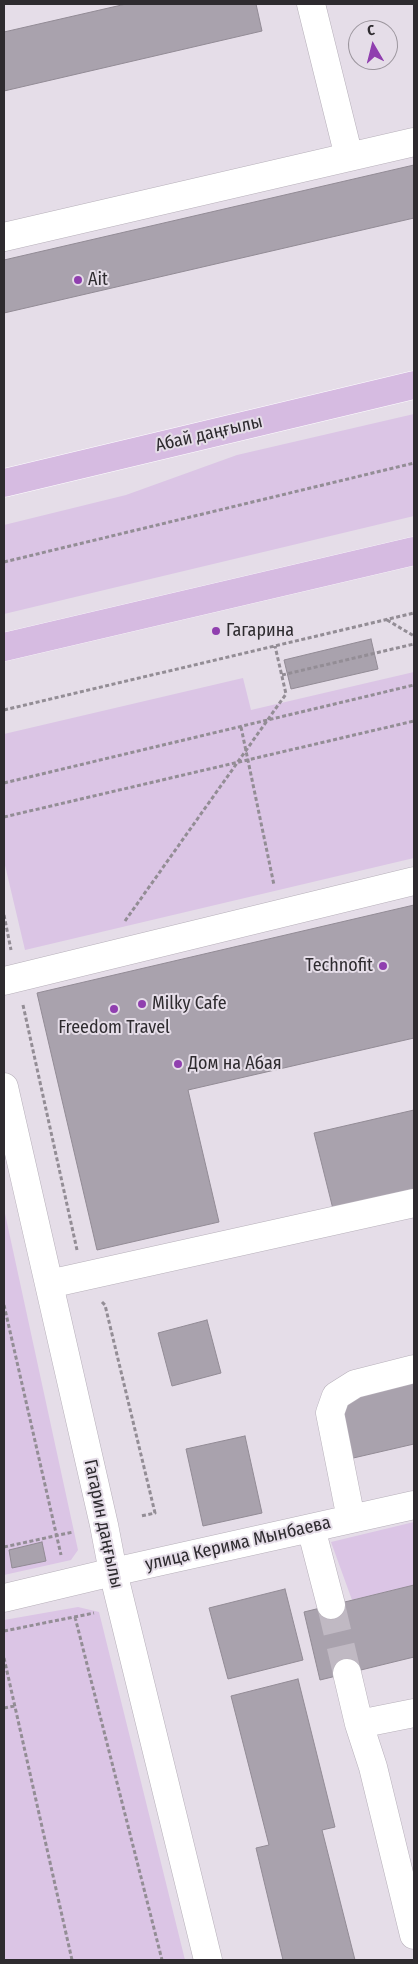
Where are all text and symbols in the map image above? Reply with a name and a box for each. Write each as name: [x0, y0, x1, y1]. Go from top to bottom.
north arrow: [348, 20, 398, 70]
text: С: [366, 22, 376, 40]
place label: Ait: [88, 269, 108, 291]
marker: Ait: [72, 274, 84, 286]
street label: Абай даңғылы: [153, 411, 265, 457]
place label: Гагарина: [226, 620, 294, 642]
marker: Гагарина: [210, 625, 222, 637]
place label: Technofit: [305, 955, 373, 977]
marker: Technofit: [377, 960, 389, 972]
place label: Milky Cafe: [152, 993, 227, 1015]
marker: Milky Cafe: [136, 998, 148, 1010]
marker: Freedom Travel: [108, 1003, 120, 1015]
place label: Freedom Travel: [58, 1017, 170, 1039]
place label: Дом на Абая: [188, 1053, 282, 1075]
marker: Дом на Абая: [172, 1058, 184, 1070]
street label: Гагарин даңғылы: [79, 1458, 127, 1590]
street label: улица Керима Мынбаева: [143, 1512, 333, 1576]

